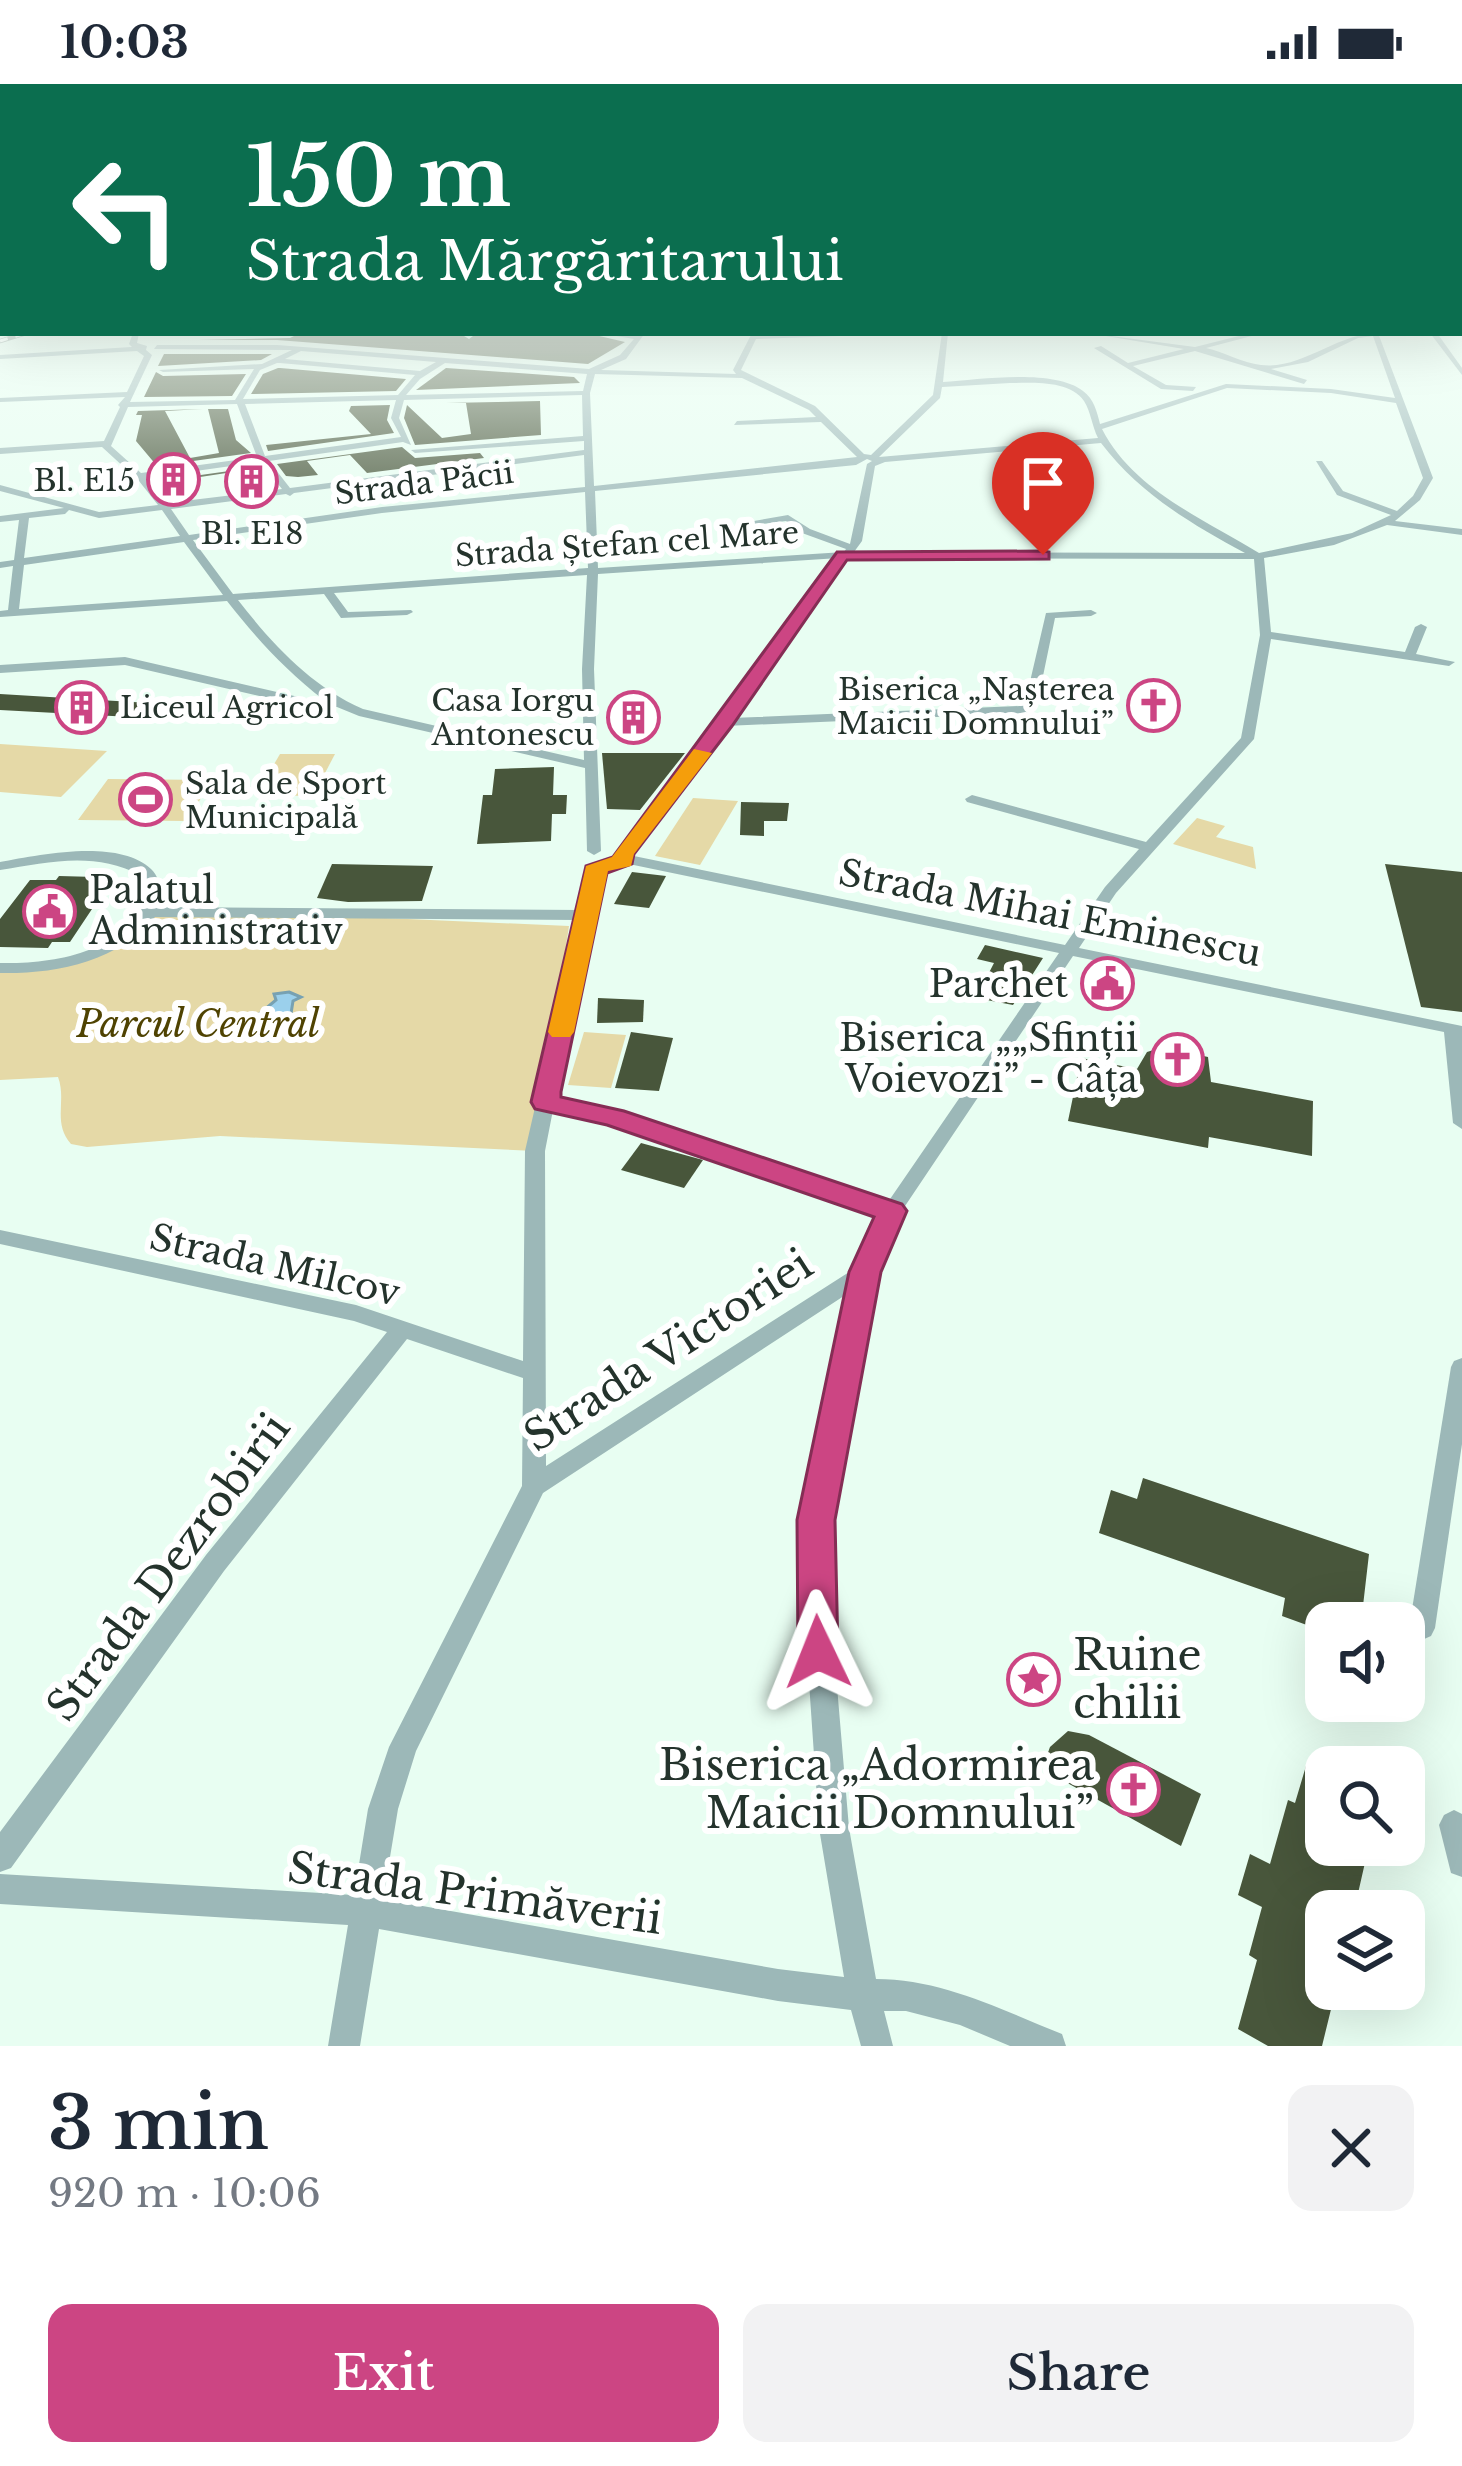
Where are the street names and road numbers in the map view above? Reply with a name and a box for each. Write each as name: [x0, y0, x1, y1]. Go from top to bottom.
street label: Strada Păcii: [332, 454, 516, 512]
street label: Strada Ștefan cel Mare: [454, 514, 800, 574]
street label: Strada Mihai Eminescu: [835, 850, 1265, 976]
street label: Strada Milcov: [146, 1214, 404, 1316]
street label: Strada Victoriei: [514, 1238, 822, 1462]
street label: Strada Dezrobirii: [35, 1403, 301, 1731]
street label: Strada Primăverii: [285, 1841, 665, 1945]

